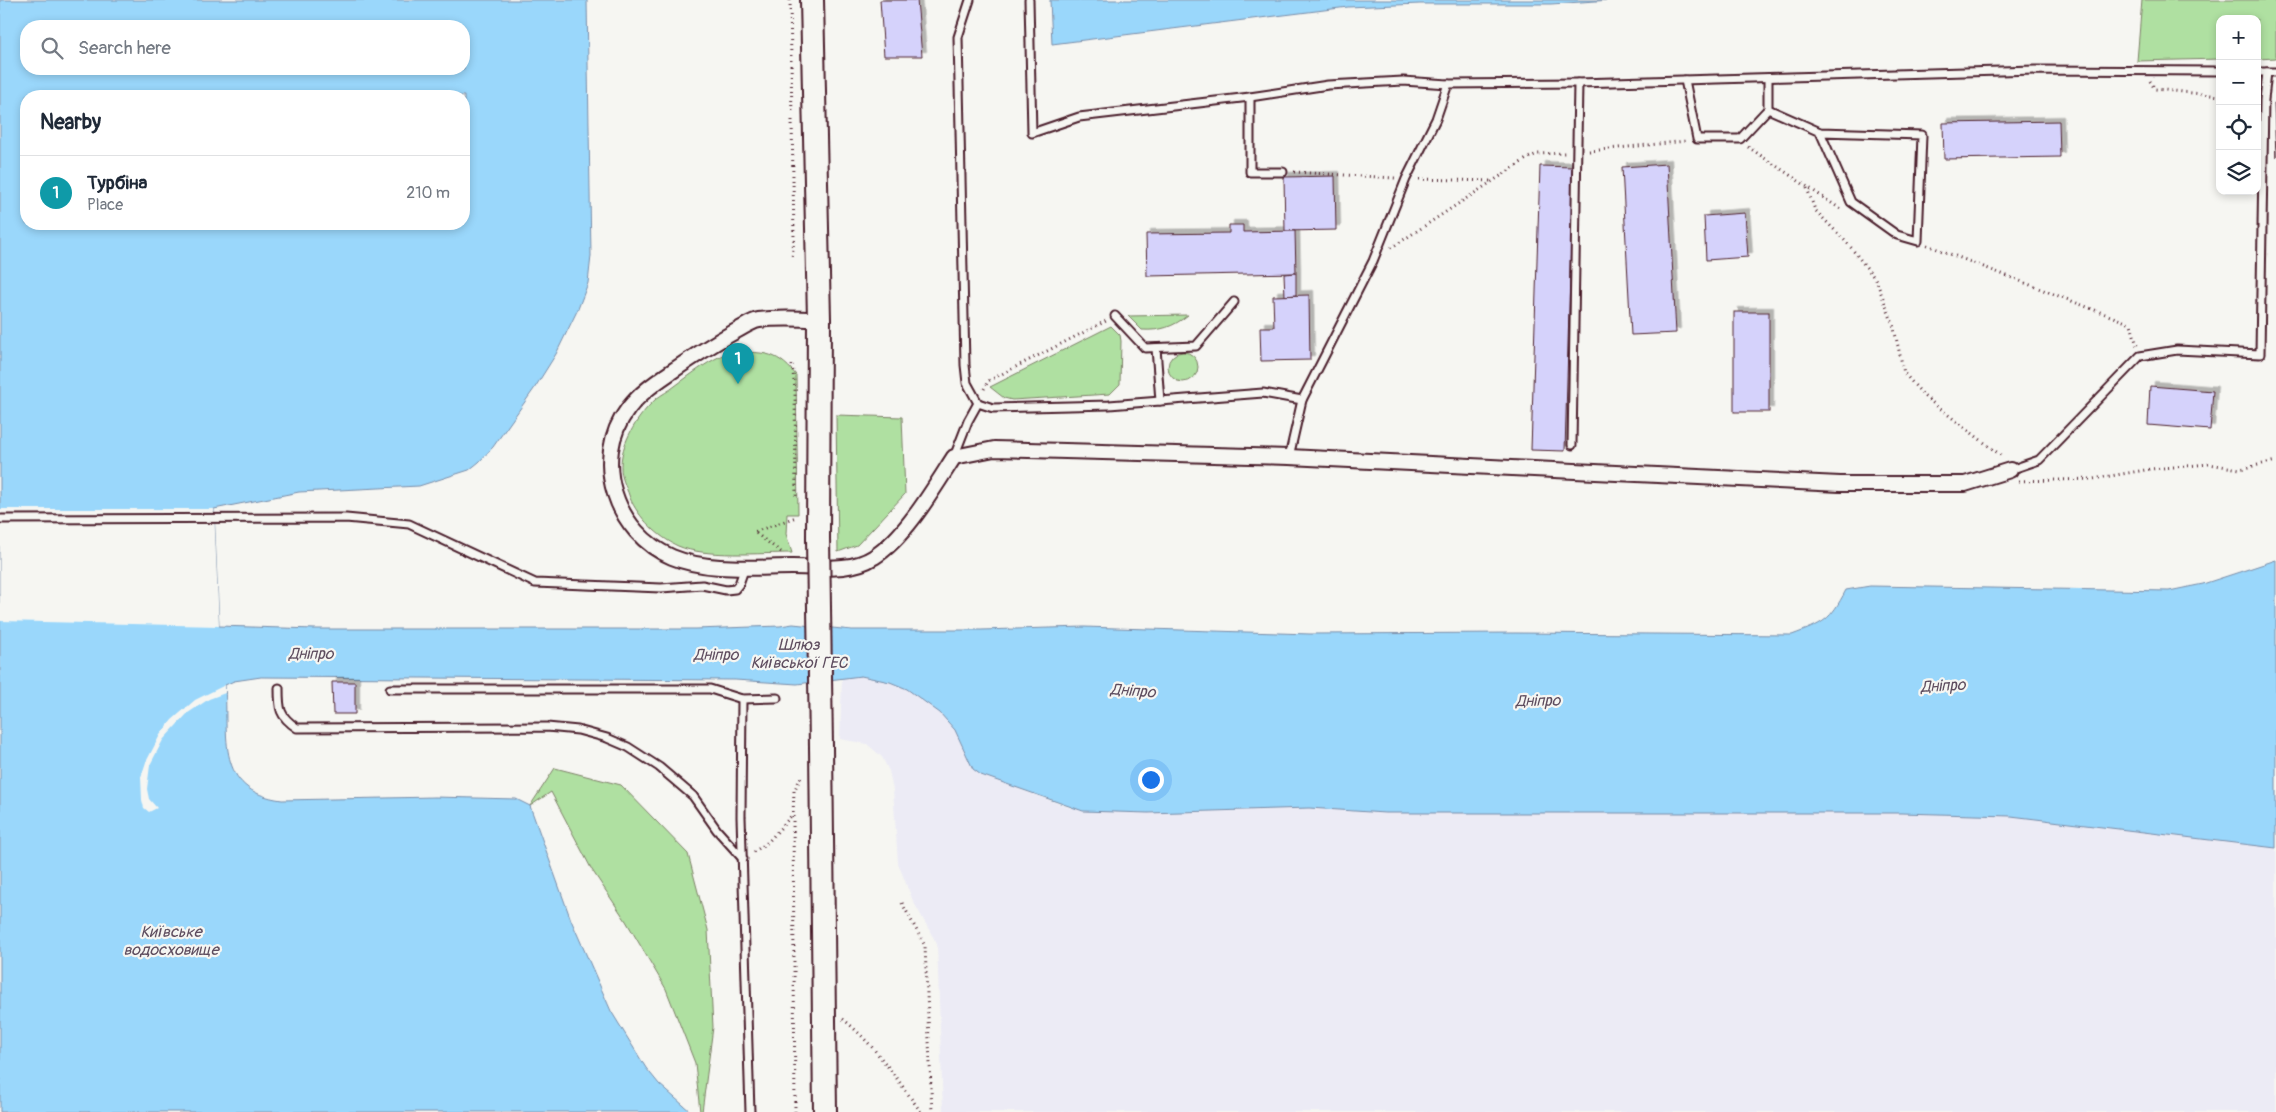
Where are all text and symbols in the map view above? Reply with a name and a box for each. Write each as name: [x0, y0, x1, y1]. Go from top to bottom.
map controls: [2216, 15, 2261, 195]
button: +: [2216, 15, 2261, 60]
search box: [20, 20, 470, 75]
icon: search: [38, 34, 66, 62]
text: Search here: [78, 36, 171, 60]
button: −: [2216, 60, 2261, 105]
button: locate: [2216, 105, 2261, 150]
text: Nearby: [40, 109, 101, 136]
button: layers: [2216, 150, 2261, 195]
text: Турбіна: [87, 171, 147, 195]
text: 1: [53, 183, 59, 203]
text: 210 m: [406, 183, 450, 203]
text: Place: [87, 195, 123, 215]
pin: 1: [722, 343, 754, 384]
water label: Шлюз Київської ГЕС: [751, 635, 848, 673]
water label: Дніпро: [288, 644, 335, 664]
water label: Дніпро: [693, 645, 740, 665]
water label: Дніпро: [1919, 675, 1967, 697]
water label: Дніпро: [1109, 679, 1157, 703]
water label: Дніпро: [1514, 691, 1562, 711]
your location: [1138, 767, 1164, 793]
water label: Київське водосховище: [123, 922, 221, 960]

